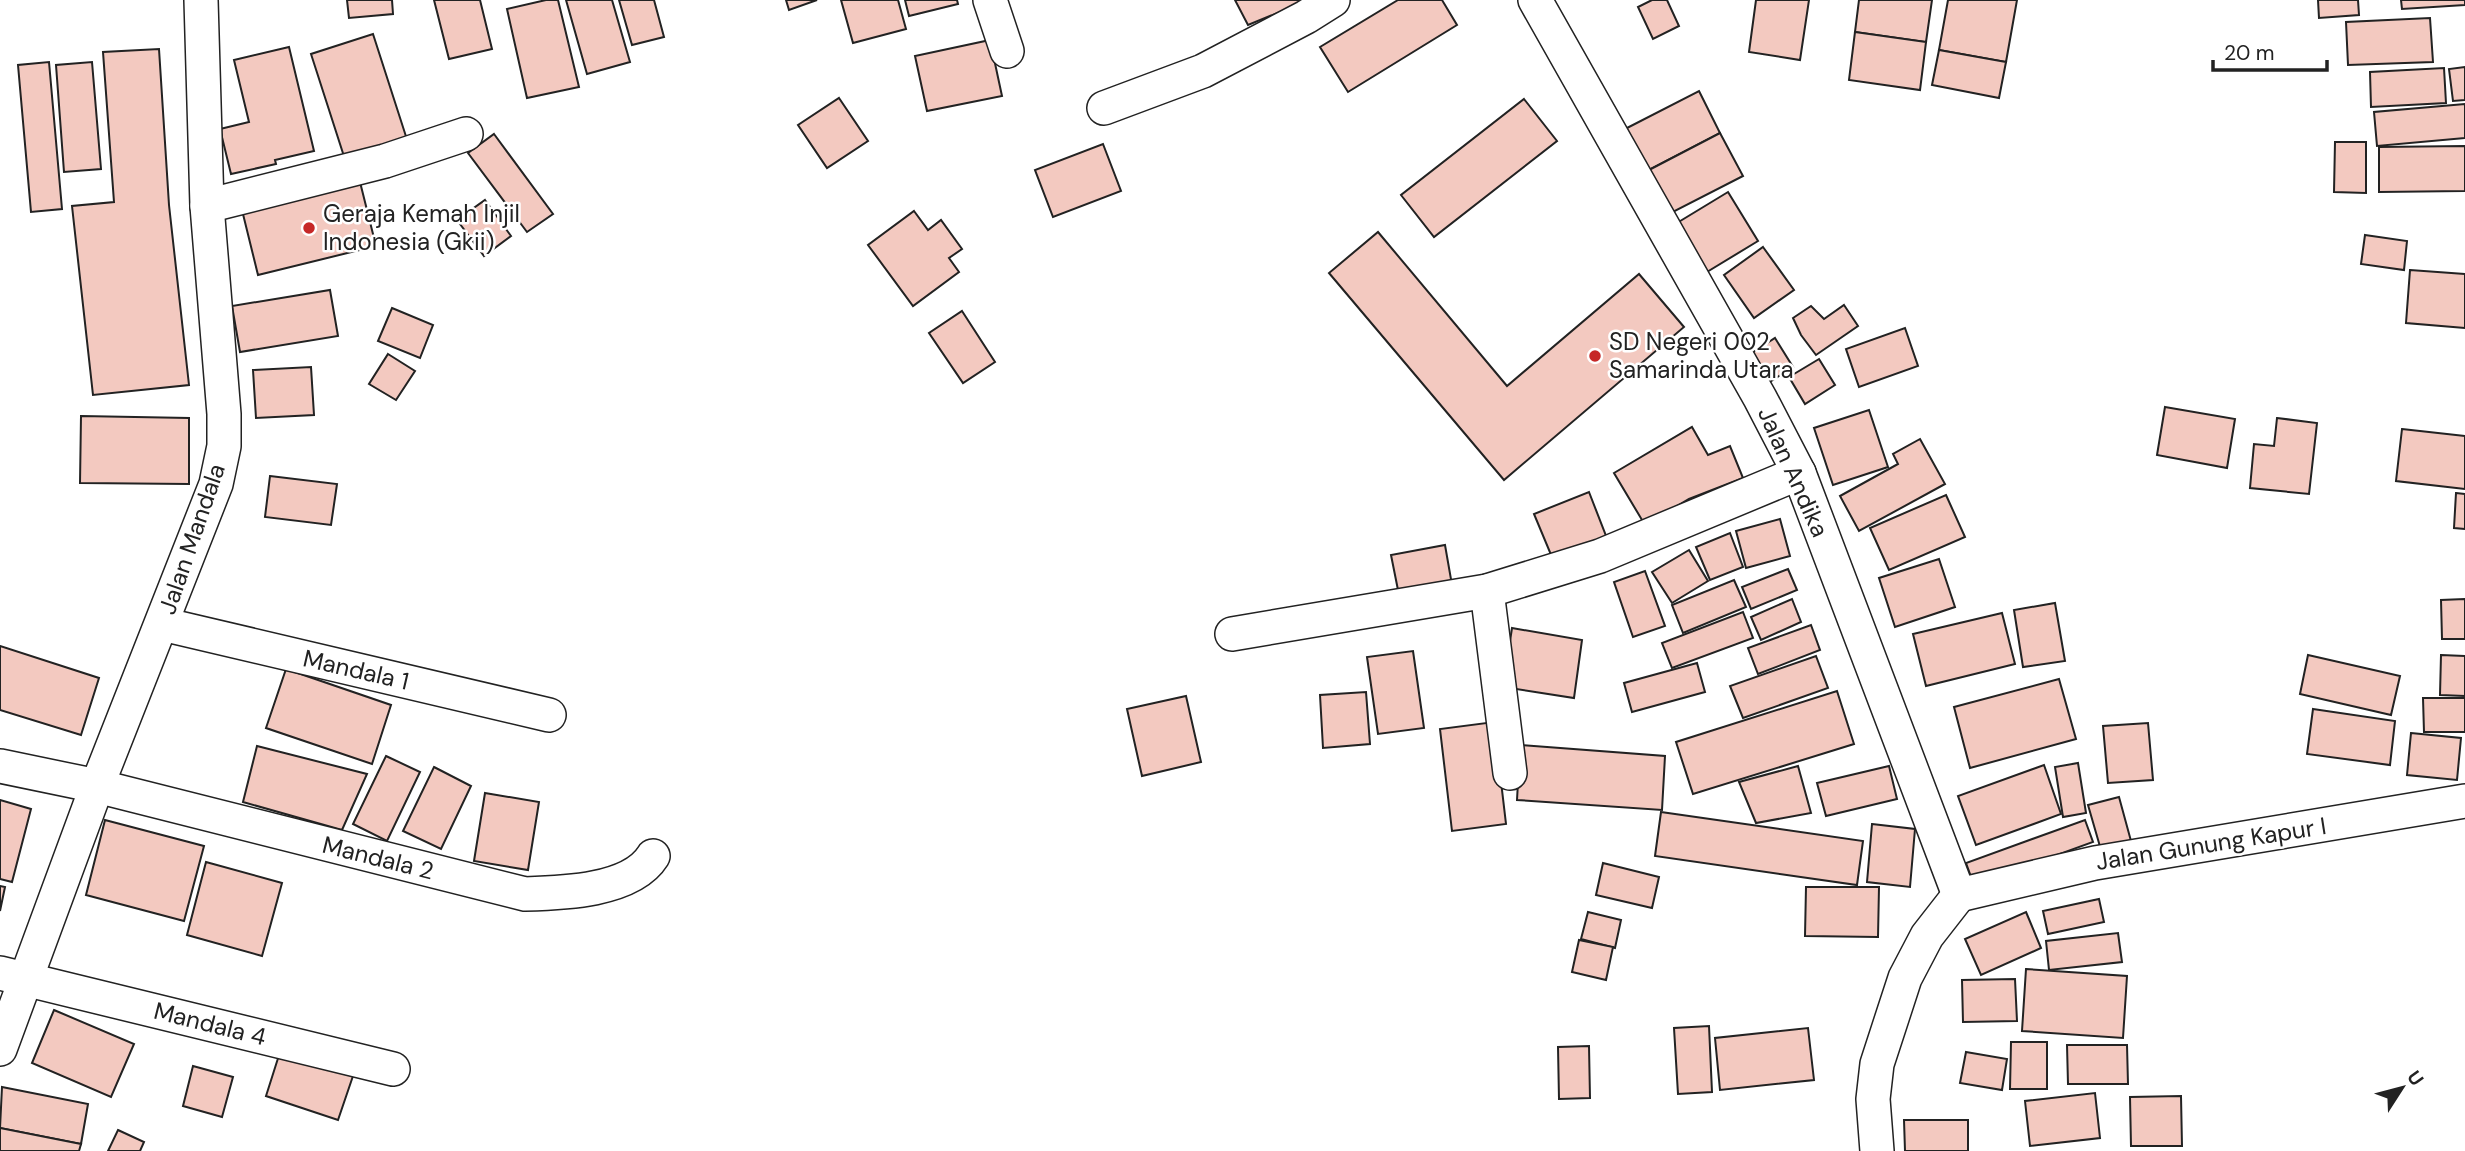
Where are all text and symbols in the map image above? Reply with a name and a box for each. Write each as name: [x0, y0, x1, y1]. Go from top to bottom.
scale bar: [2213, 28, 2327, 72]
text: 20 m: [2224, 39, 2275, 67]
place label: Geraja Kemah Injil Indonesia (Gkii): [323, 198, 520, 257]
marker: Geraja Kemah Injil Indonesia (Gkii): [301, 220, 317, 236]
place label: SD Negeri 002 Samarinda Utara: [1609, 326, 1793, 385]
marker: SD Negeri 002 Samarinda Utara: [1587, 348, 1603, 364]
street label: Jalan Andika: [1751, 402, 1836, 542]
street label: Jalan Mandala: [151, 459, 232, 618]
street label: Mandala 1: [300, 642, 412, 697]
street label: Jalan Gunung Kapur I: [2093, 810, 2328, 877]
street label: Mandala 2: [319, 829, 437, 886]
street label: Mandala 4: [151, 995, 269, 1052]
north arrow: [2367, 1053, 2437, 1123]
text: U: [2401, 1066, 2429, 1091]

